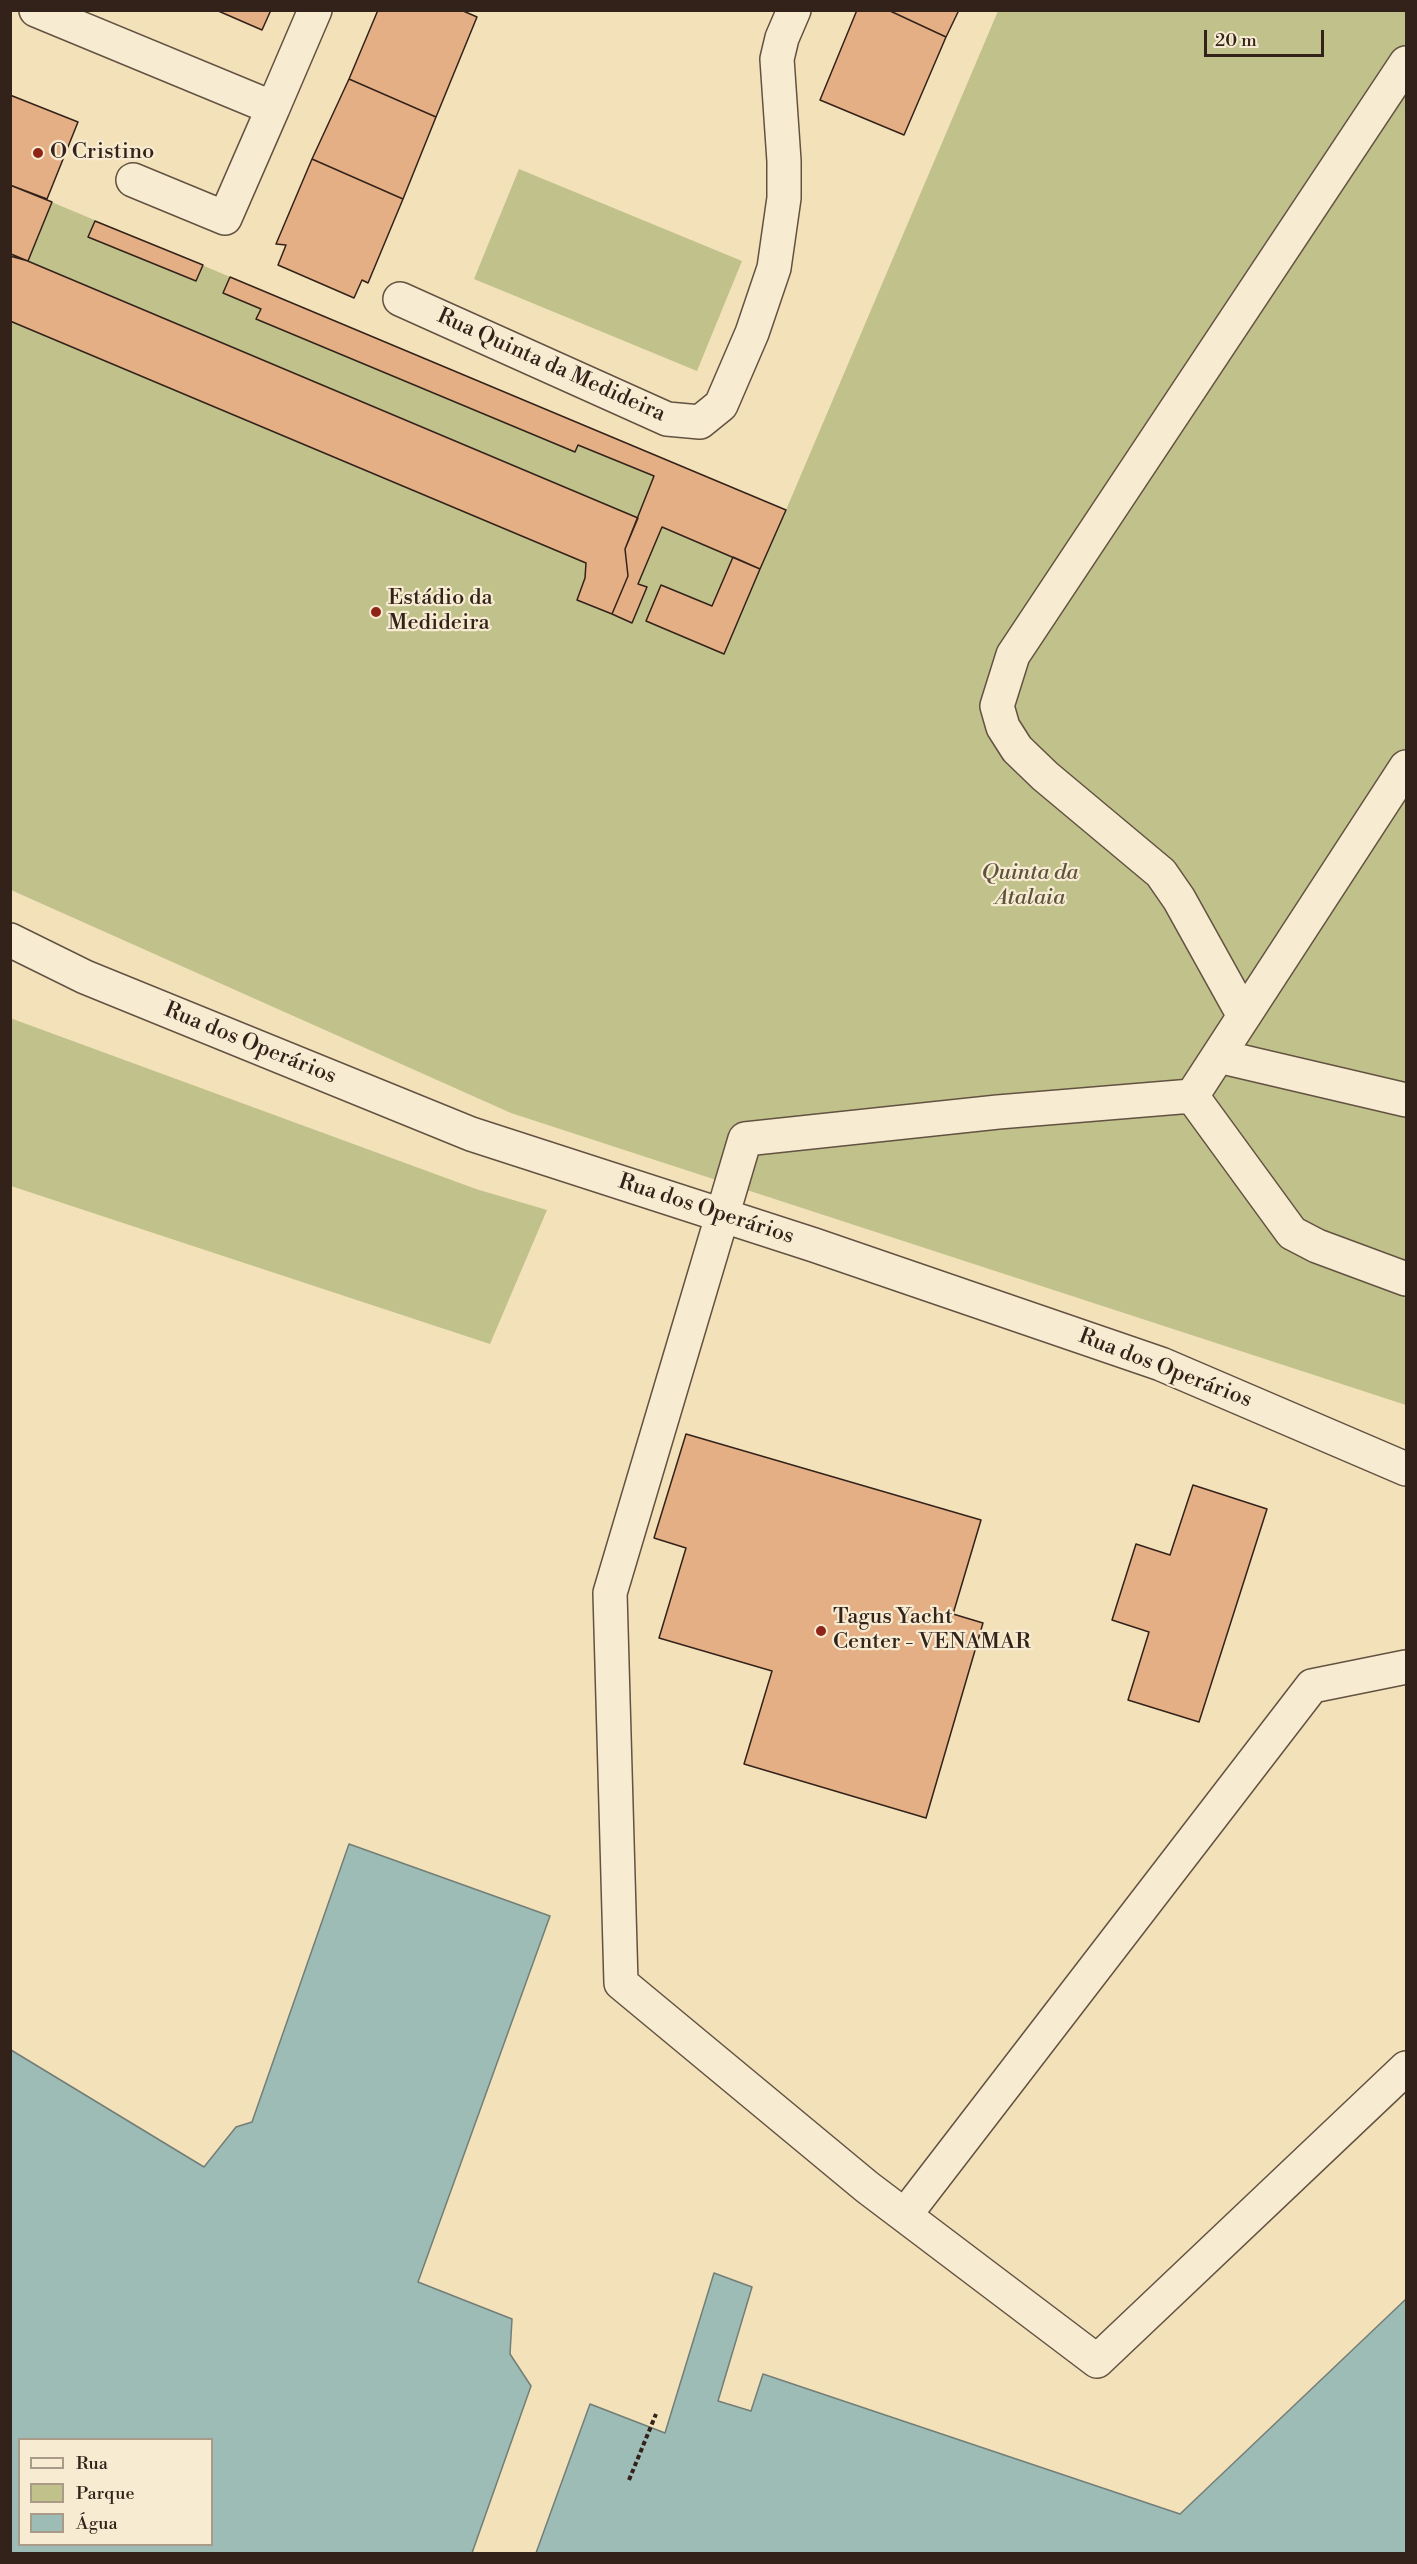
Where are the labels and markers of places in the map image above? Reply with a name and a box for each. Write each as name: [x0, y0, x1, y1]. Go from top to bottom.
place label: O Cristino: [50, 140, 154, 166]
marker: O Cristino: [31, 146, 45, 160]
place label: Estádio da Medideira: [388, 586, 493, 638]
marker: Estádio da Medideira: [369, 605, 383, 619]
place label: Tagus Yacht Center - VENAMAR: [833, 1605, 1030, 1657]
marker: Tagus Yacht Center - VENAMAR: [814, 1624, 828, 1638]

